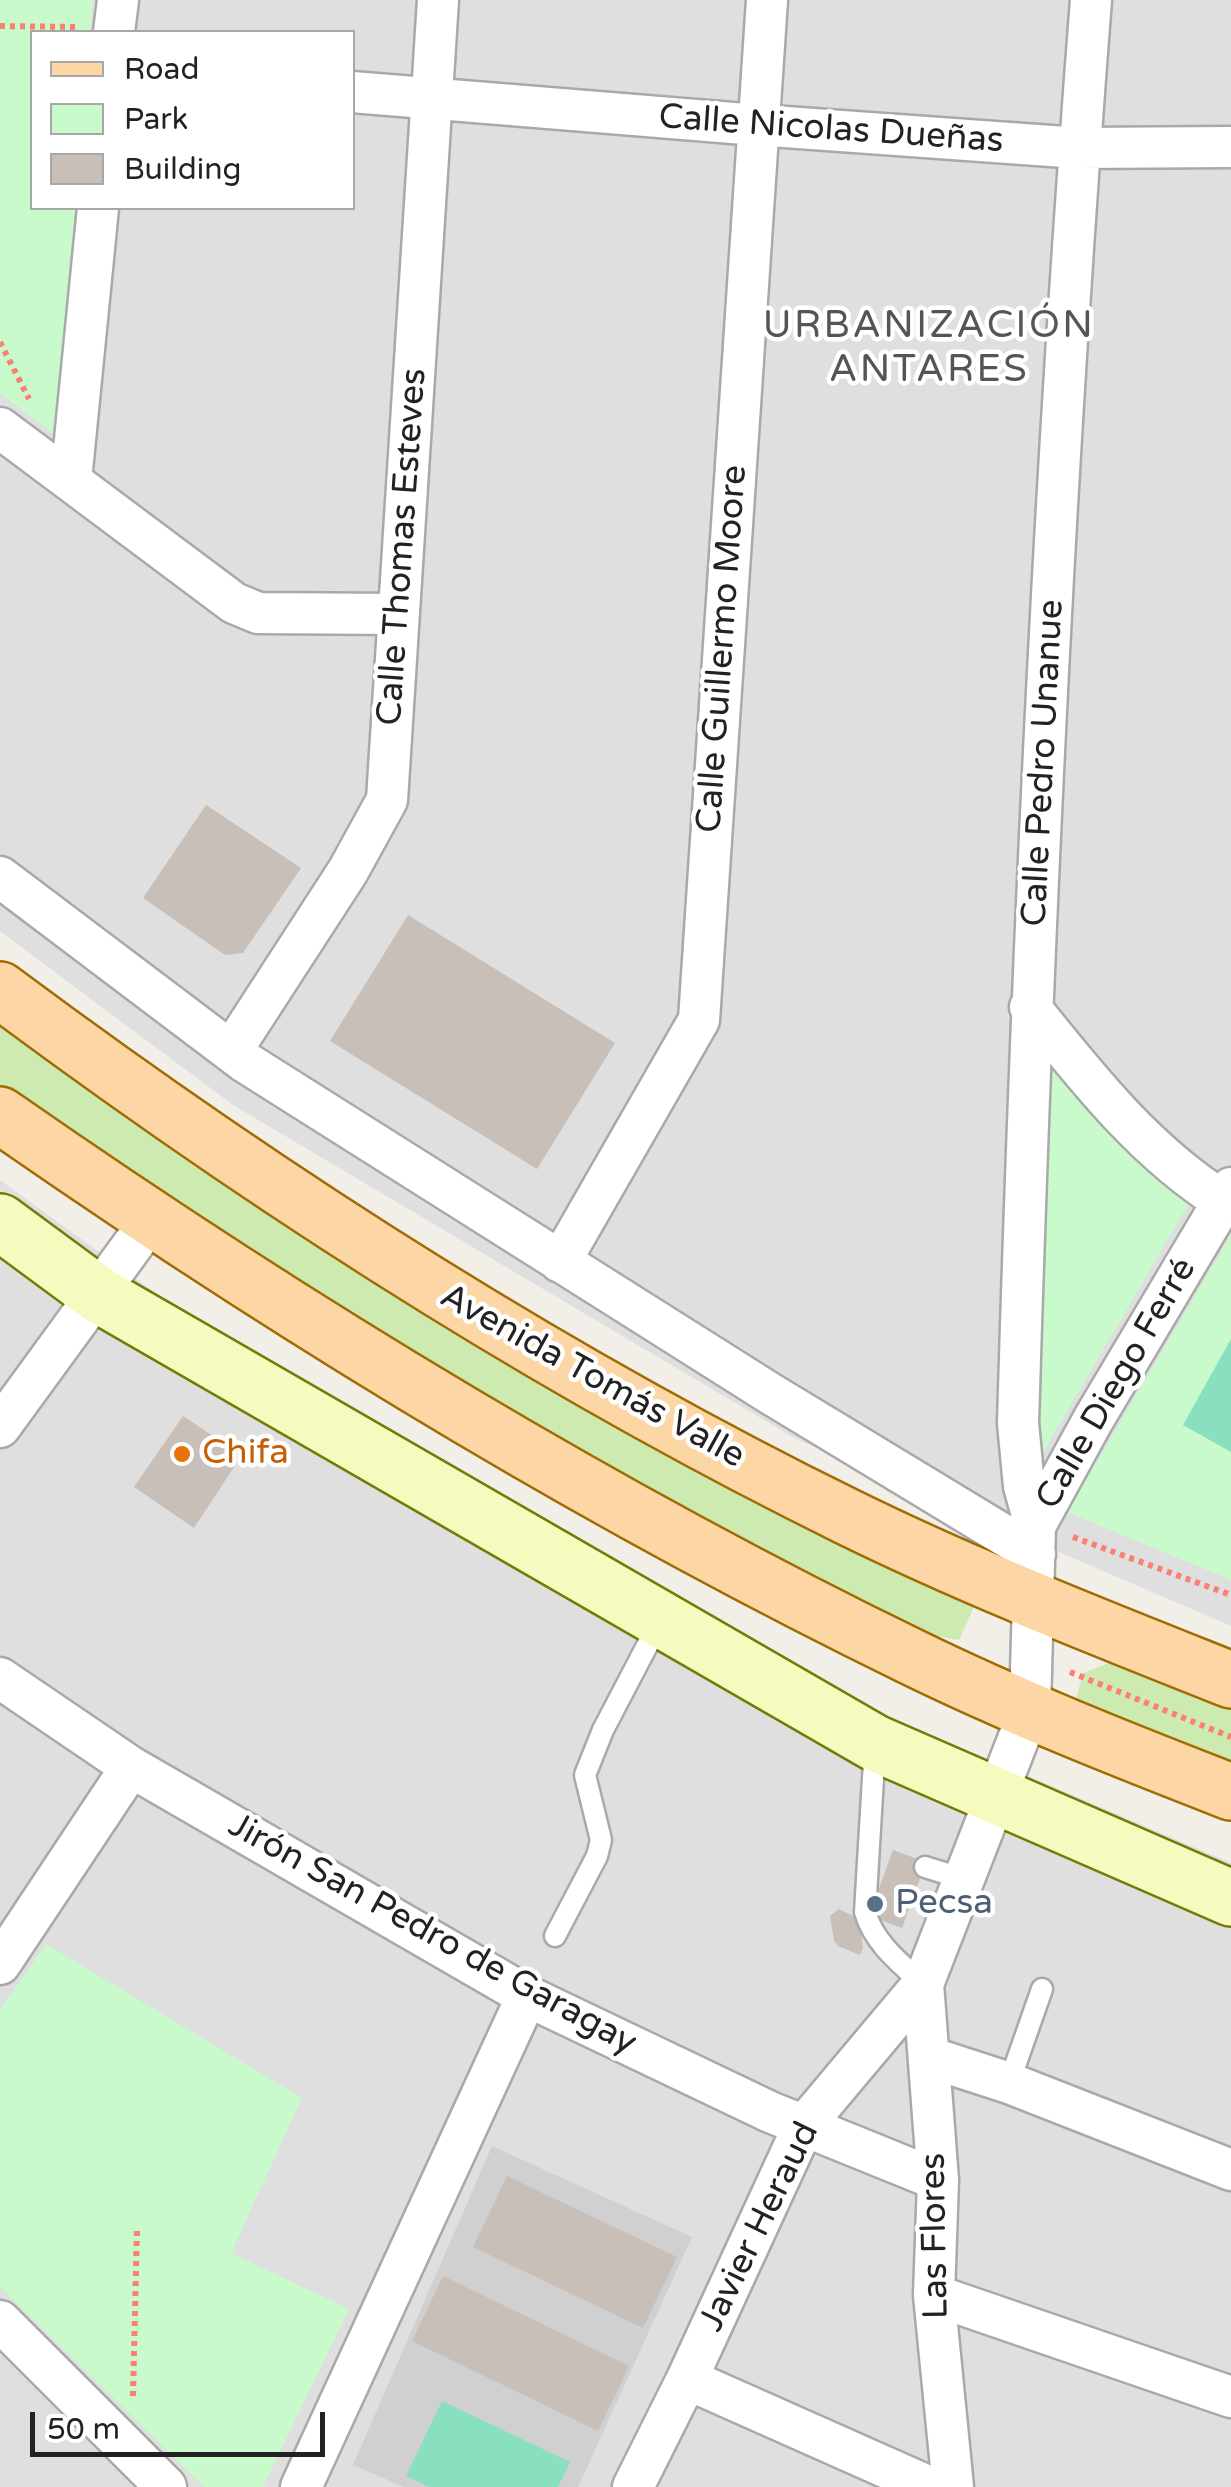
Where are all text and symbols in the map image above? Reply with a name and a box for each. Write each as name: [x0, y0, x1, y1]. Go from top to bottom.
legend: [30, 30, 355, 210]
text: Road: [124, 51, 199, 88]
street label: Calle Nicolas Dueñas: [657, 97, 1005, 163]
text: Park: [124, 101, 188, 138]
text: Building: [124, 151, 241, 188]
district label: URBANIZACIÓN ANTARES: [763, 304, 1095, 394]
street label: Calle Thomas Esteves: [370, 367, 436, 727]
street label: Calle Guillermo Moore: [689, 464, 757, 834]
street label: Calle Pedro Unanue: [1014, 598, 1074, 928]
street label: Calle Diego Ferré: [1028, 1251, 1206, 1517]
street label: Avenida Tomás Valle: [433, 1276, 751, 1478]
place label: Chifa: [202, 1433, 289, 1475]
marker: Chifa: [171, 1443, 193, 1465]
street label: Jirón San Pedro de Garagay: [221, 1805, 643, 2065]
place label: Pecsa: [895, 1883, 993, 1925]
marker: Pecsa: [864, 1893, 886, 1915]
street label: Javier Heraud: [691, 2116, 829, 2338]
street label: Las Flores: [914, 2153, 958, 2319]
scale bar: [35, 2392, 330, 2454]
text: 50 m: [47, 2411, 120, 2448]

